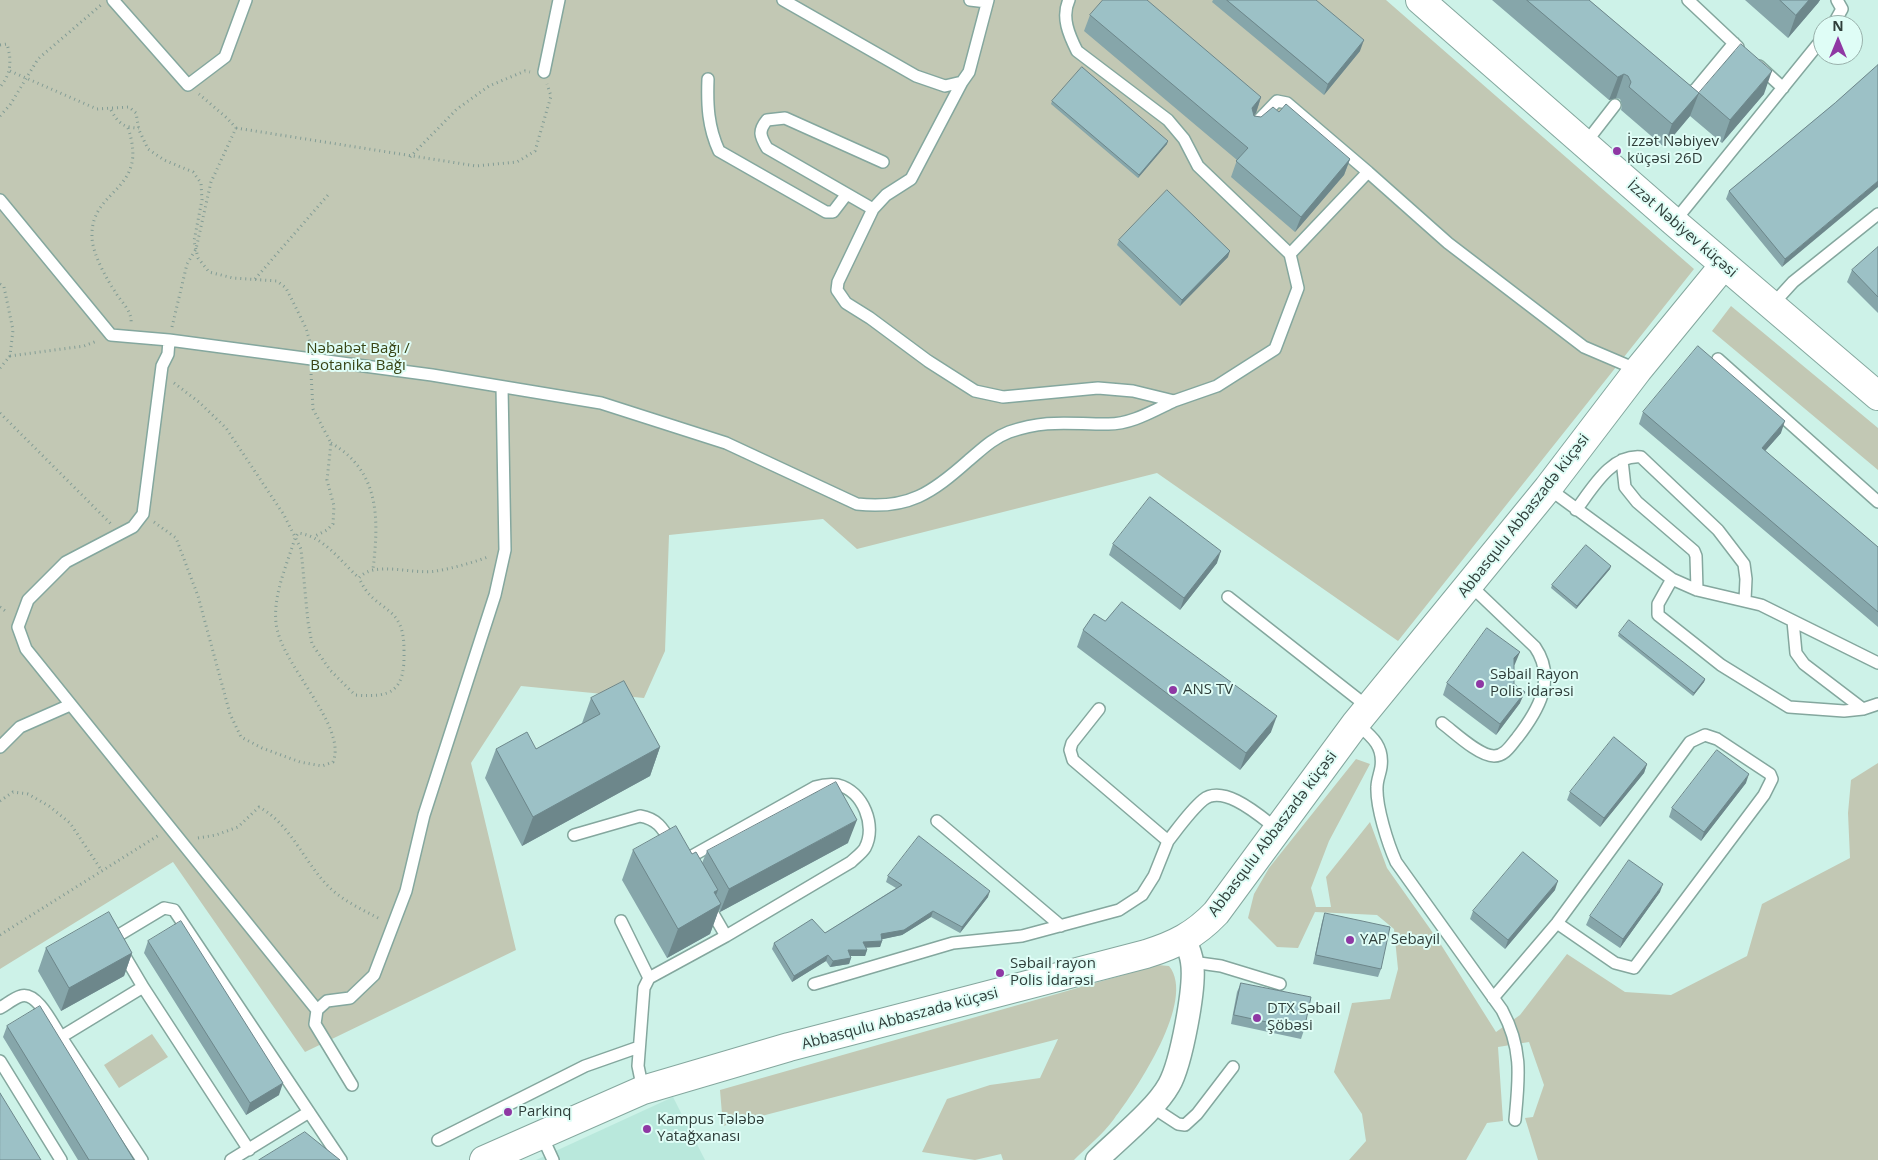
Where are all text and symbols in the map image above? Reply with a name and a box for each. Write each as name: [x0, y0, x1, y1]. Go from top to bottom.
north arrow: [1813, 15, 1863, 65]
text: N: [1832, 16, 1844, 35]
place label: İzzət Nəbiyev küçəsi 26D: [1627, 133, 1719, 168]
marker: İzzət Nəbiyev küçəsi 26D: [1611, 145, 1623, 157]
street label: İzzət Nəbiyev küçəsi: [1623, 176, 1741, 282]
park label: Nəbabət Bağı / Botanika Bağı: [306, 340, 410, 375]
street label: Abbasqulu Abbaszadə küçəsi: [1455, 431, 1593, 601]
place label: Səbail Rayon Polis İdarəsi: [1490, 666, 1579, 701]
marker: Səbail Rayon Polis İdarəsi: [1474, 678, 1486, 690]
place label: ANS TV: [1183, 681, 1233, 699]
marker: ANS TV: [1167, 684, 1179, 696]
street label: Abbasqulu Abbaszadə küçəsi: [1205, 748, 1341, 920]
place label: YAP Sebayil: [1360, 931, 1440, 949]
marker: YAP Sebayil: [1344, 934, 1356, 946]
place label: Səbail rayon Polis İdarəsi: [1010, 955, 1096, 990]
marker: Səbail rayon Polis İdarəsi: [994, 967, 1006, 979]
street label: Abbasqulu Abbaszadə küçəsi: [800, 984, 1000, 1054]
place label: DTX Səbail Şöbəsi: [1267, 1000, 1340, 1035]
marker: DTX Səbail Şöbəsi: [1251, 1012, 1263, 1024]
place label: Parkinq: [518, 1103, 572, 1121]
marker: Parkinq: [502, 1106, 514, 1118]
place label: Kampus Tələbə Yatağxanası: [657, 1111, 764, 1146]
marker: Kampus Tələbə Yatağxanası: [641, 1123, 653, 1135]

